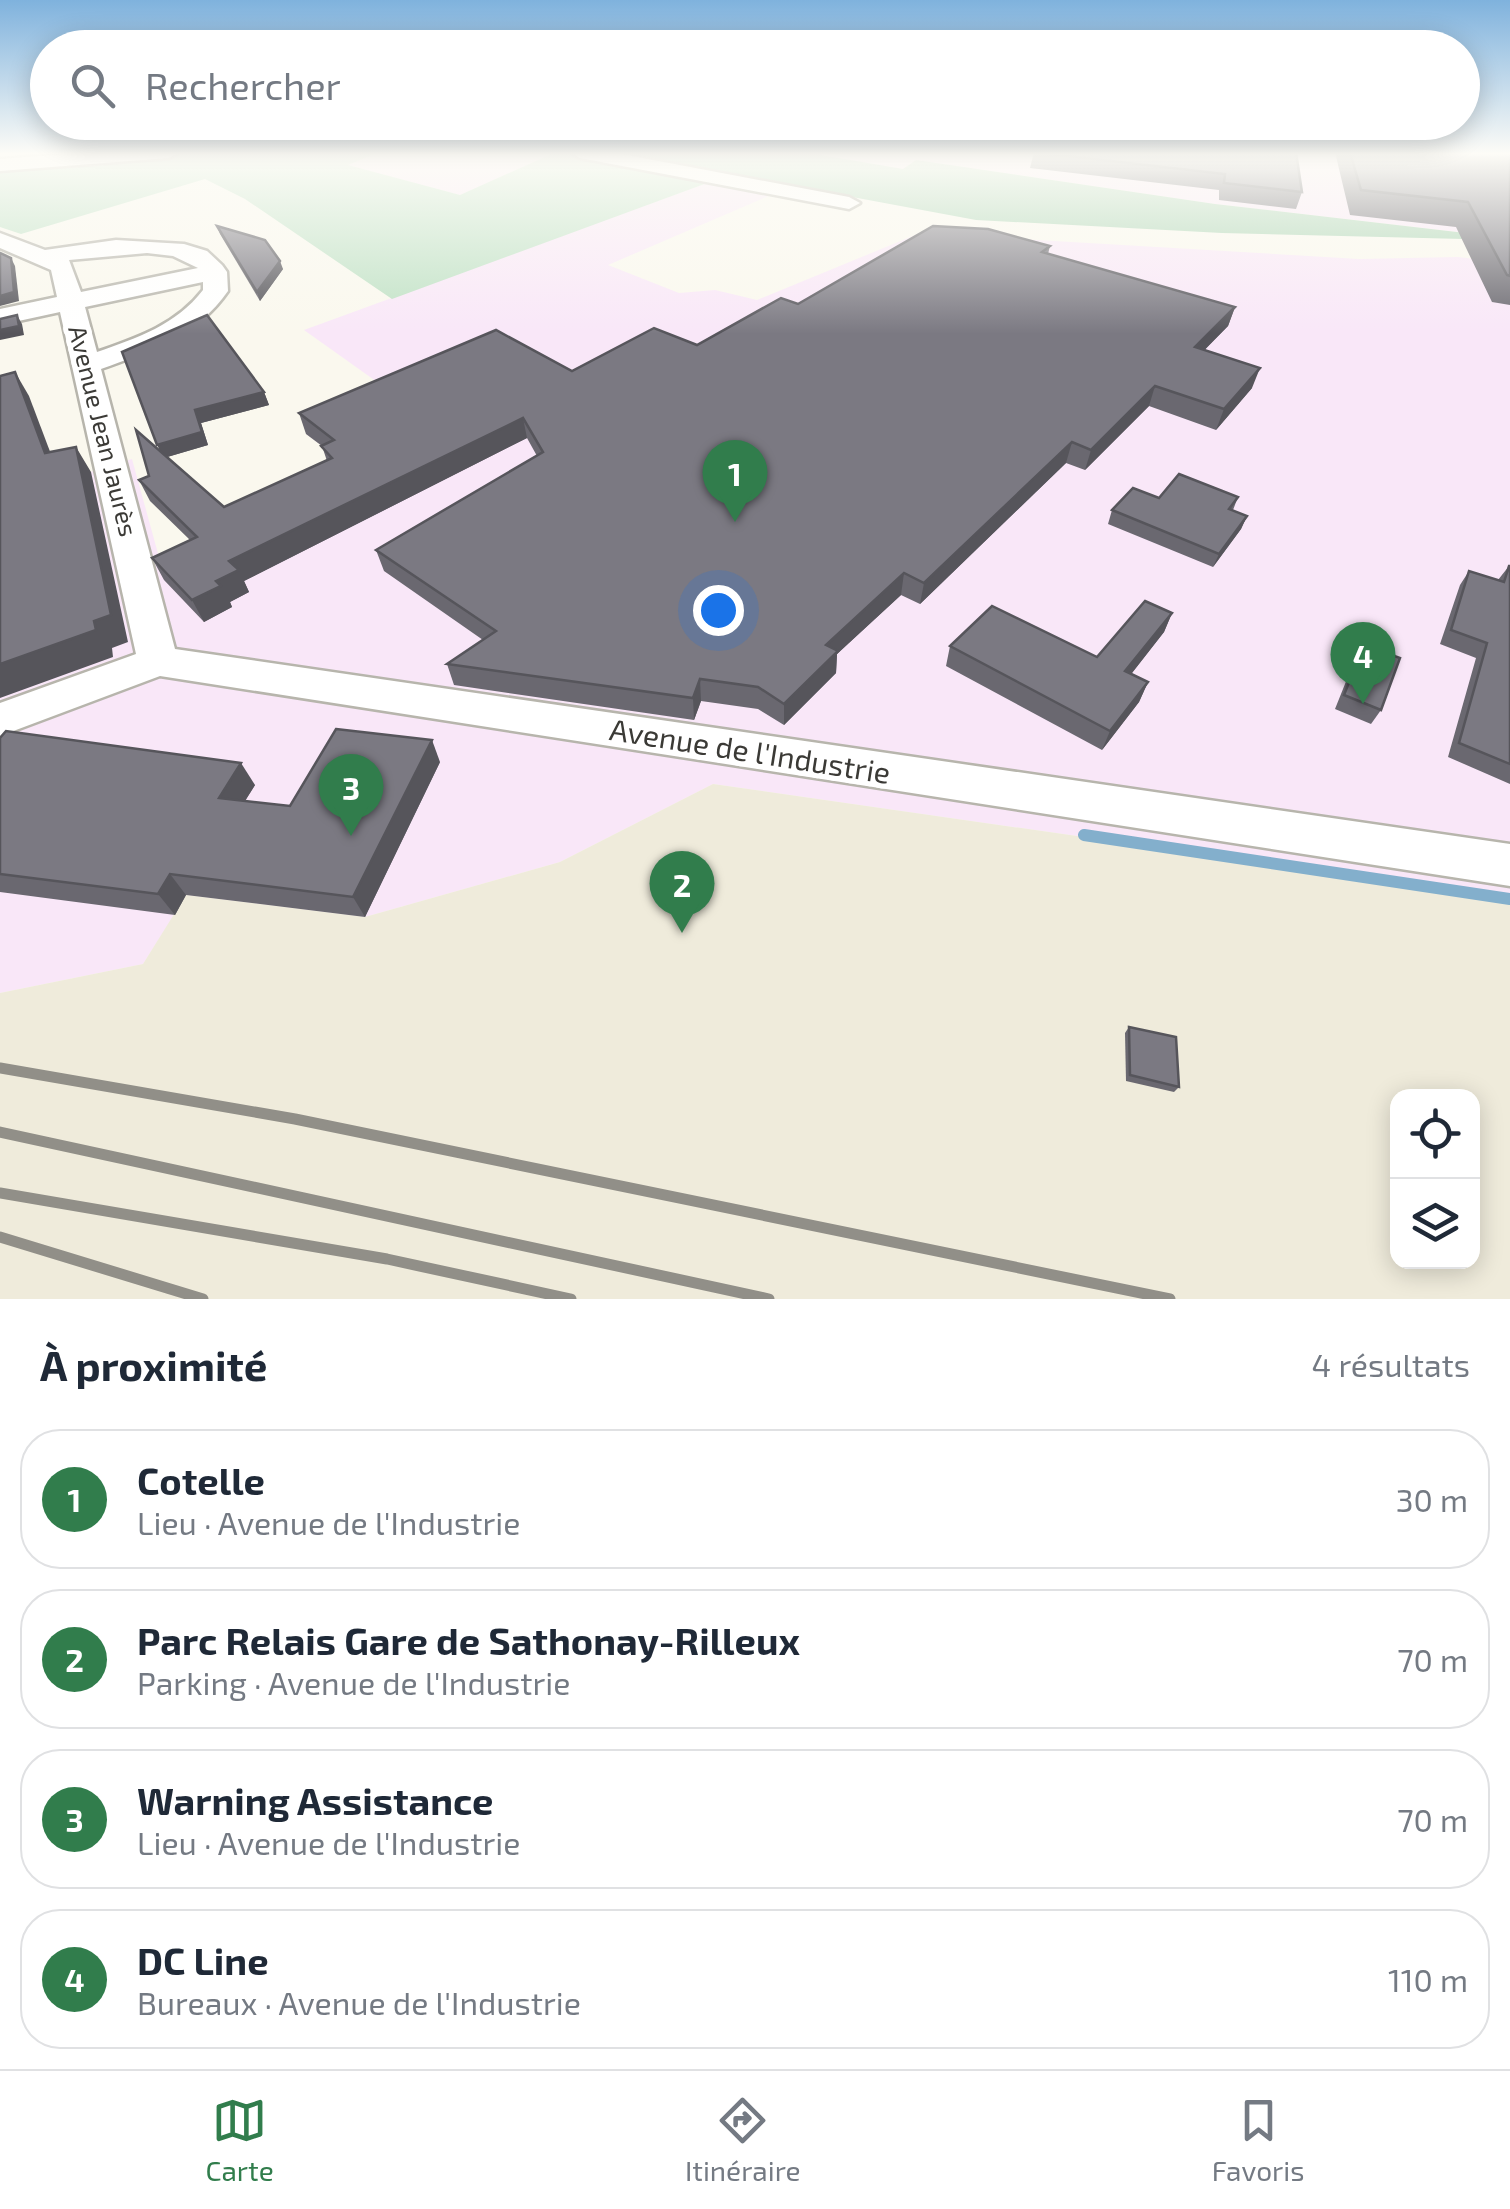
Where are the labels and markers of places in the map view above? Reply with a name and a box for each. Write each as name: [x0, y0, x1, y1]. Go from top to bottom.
pin: 1: [702, 440, 768, 522]
pin: 4: [1330, 622, 1396, 704]
pin: 3: [318, 754, 384, 836]
pin: 2: [650, 850, 714, 933]

